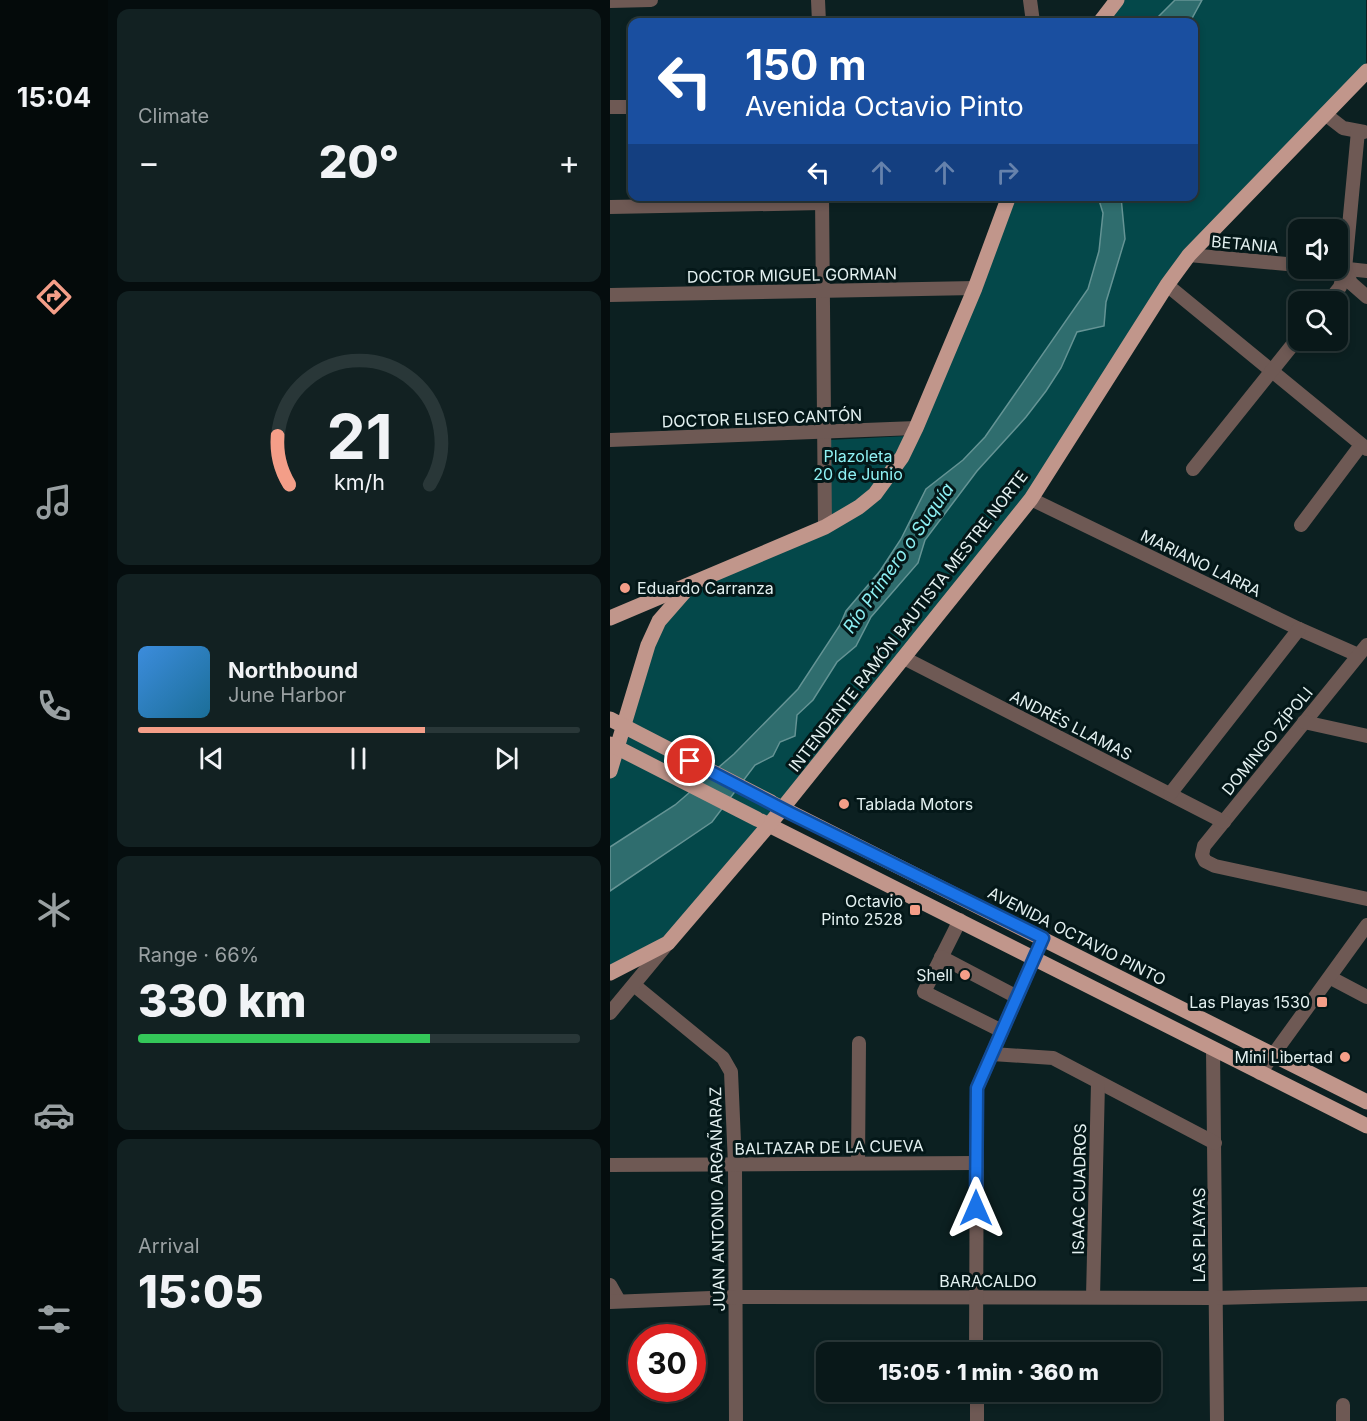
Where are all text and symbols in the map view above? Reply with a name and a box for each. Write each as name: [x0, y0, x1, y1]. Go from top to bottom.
text: 150 m: [745, 39, 867, 90]
icon: left: [646, 42, 724, 120]
text: 15:04: [17, 81, 91, 114]
text: Avenida Octavio Pinto: [745, 90, 1024, 123]
text: Climate: [138, 104, 209, 128]
text: 20°: [319, 134, 399, 189]
text: −: [138, 142, 160, 182]
text: +: [558, 142, 580, 182]
icon: left: [802, 156, 835, 189]
icon: ahead: [865, 156, 898, 189]
icon: ahead: [928, 156, 961, 189]
icon: right: [991, 156, 1024, 189]
map controls: [1288, 219, 1348, 351]
button: sound: [1288, 219, 1348, 279]
street label: BETANIA: [1211, 231, 1279, 257]
street label: DOCTOR MIGUEL GORMAN: [687, 263, 897, 287]
icon: directions: [33, 276, 75, 318]
button: search: [1288, 291, 1348, 351]
text: 21: [326, 399, 392, 474]
street label: DOCTOR ELISEO CANTÓN: [661, 405, 863, 431]
park label: Plazoleta 20 de Junio: [813, 446, 903, 484]
street label: INTENDENTE RAMÓN BAUTISTA MESTRE NORTE: [784, 466, 1032, 776]
text: km/h: [334, 470, 384, 496]
water label: Río Primero o Suquía: [838, 479, 958, 637]
icon: music: [33, 481, 75, 523]
street label: MARIANO LARRA: [1137, 525, 1265, 601]
place label: Eduardo Carranza: [637, 578, 774, 598]
marker: Eduardo Carranza: [618, 581, 632, 595]
text: Northbound: [228, 657, 358, 683]
text: June Harbor: [228, 683, 346, 707]
street label: DOMINGO ZÍPOLI: [1217, 683, 1317, 799]
icon: phone: [33, 685, 75, 727]
street label: ANDRÉS LLAMAS: [1007, 686, 1135, 764]
pin: [664, 735, 715, 786]
icon: previous: [195, 742, 228, 775]
icon: pause: [342, 742, 375, 775]
icon: next: [490, 742, 523, 775]
icon: arrive: [673, 744, 706, 777]
place label: Tablada Motors: [856, 794, 973, 814]
marker: Tablada Motors: [837, 797, 851, 811]
street label: AVENIDA OCTAVIO PINTO: [985, 882, 1169, 990]
icon: climate: [33, 889, 75, 931]
place label: Octavio Pinto 2528: [821, 891, 903, 929]
marker: Octavio Pinto 2528: [908, 903, 922, 917]
text: Range · 66%: [138, 943, 259, 967]
place label: Shell: [916, 965, 953, 985]
marker: Shell: [958, 968, 972, 982]
text: 330 km: [138, 973, 307, 1028]
place label: Las Playas 1530: [1189, 992, 1310, 1012]
marker: Las Playas 1530: [1315, 995, 1329, 1009]
place label: Mini Libertad: [1234, 1047, 1333, 1067]
marker: Mini Libertad: [1338, 1050, 1352, 1064]
street label: JUAN ANTONIO ARGAÑARAZ: [705, 1086, 729, 1312]
icon: car: [33, 1094, 75, 1136]
street label: ISAAC CUADROS: [1068, 1123, 1090, 1255]
street label: BALTAZAR DE LA CUEVA: [734, 1135, 924, 1159]
position arrow: [944, 1176, 1008, 1240]
street label: LAS PLAYAS: [1189, 1188, 1209, 1282]
text: Arrival: [138, 1234, 200, 1258]
text: 15:05: [138, 1264, 264, 1319]
street label: BARACALDO: [939, 1271, 1037, 1291]
icon: filters: [33, 1298, 75, 1340]
speed limit sign: 30: [628, 1324, 706, 1402]
text: 15:05 · 1 min · 360 m: [878, 1359, 1099, 1385]

